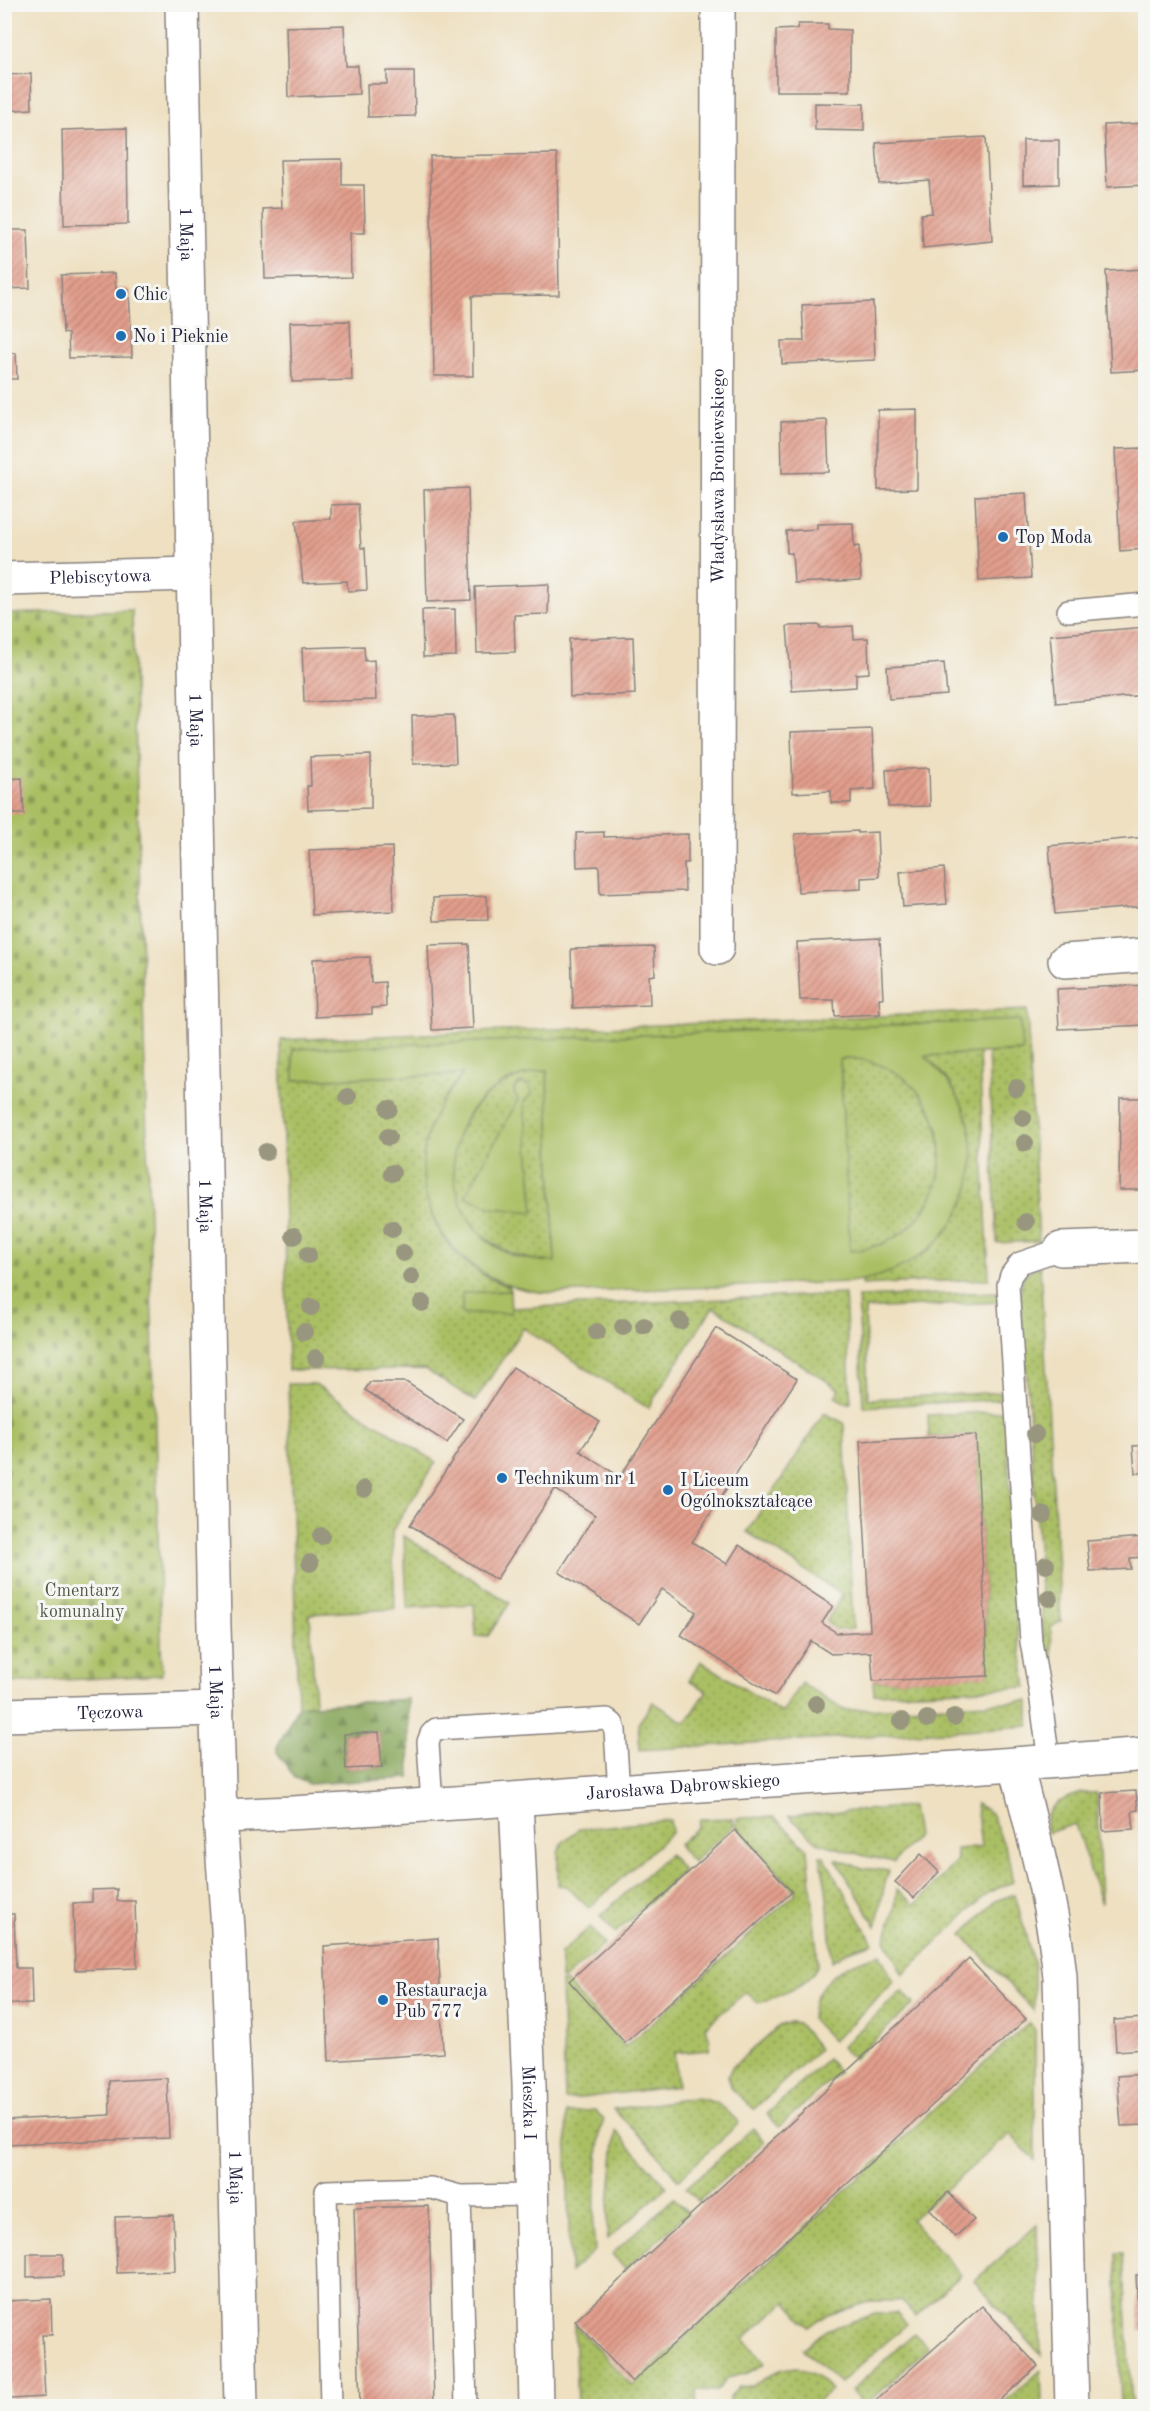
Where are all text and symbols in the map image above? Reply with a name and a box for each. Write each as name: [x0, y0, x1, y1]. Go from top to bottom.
street label: 1 Maja: [176, 207, 195, 261]
place label: Chic: [133, 286, 168, 304]
marker: Chic: [114, 287, 128, 301]
place label: No i Pieknie: [133, 328, 228, 346]
marker: No i Pieknie: [114, 329, 128, 343]
street label: Władysława Broniewskiego: [709, 368, 728, 584]
place label: Top Moda: [1015, 529, 1092, 547]
marker: Top Moda: [996, 530, 1010, 544]
street label: Plebiscytowa: [49, 567, 151, 588]
street label: 1 Maja: [186, 693, 205, 747]
street label: 1 Maja: [195, 1179, 214, 1233]
place label: Technikum nr 1: [514, 1470, 637, 1488]
marker: Technikum nr 1: [495, 1471, 509, 1485]
place label: I Liceum Ogólnokształcące: [680, 1472, 813, 1511]
marker: I Liceum Ogólnokształcące: [661, 1483, 675, 1497]
park label: Cmentarz komunalny: [40, 1582, 125, 1621]
street label: 1 Maja: [205, 1664, 225, 1719]
street label: Tęczowa: [76, 1703, 144, 1723]
street label: Jarosława Dąbrowskiego: [585, 1772, 781, 1804]
place label: Restauracja Pub 777: [395, 1982, 488, 2021]
marker: Restauracja Pub 777: [376, 1993, 390, 2007]
street label: Mieszka I: [518, 2065, 538, 2140]
street label: 1 Maja: [225, 2150, 244, 2205]

